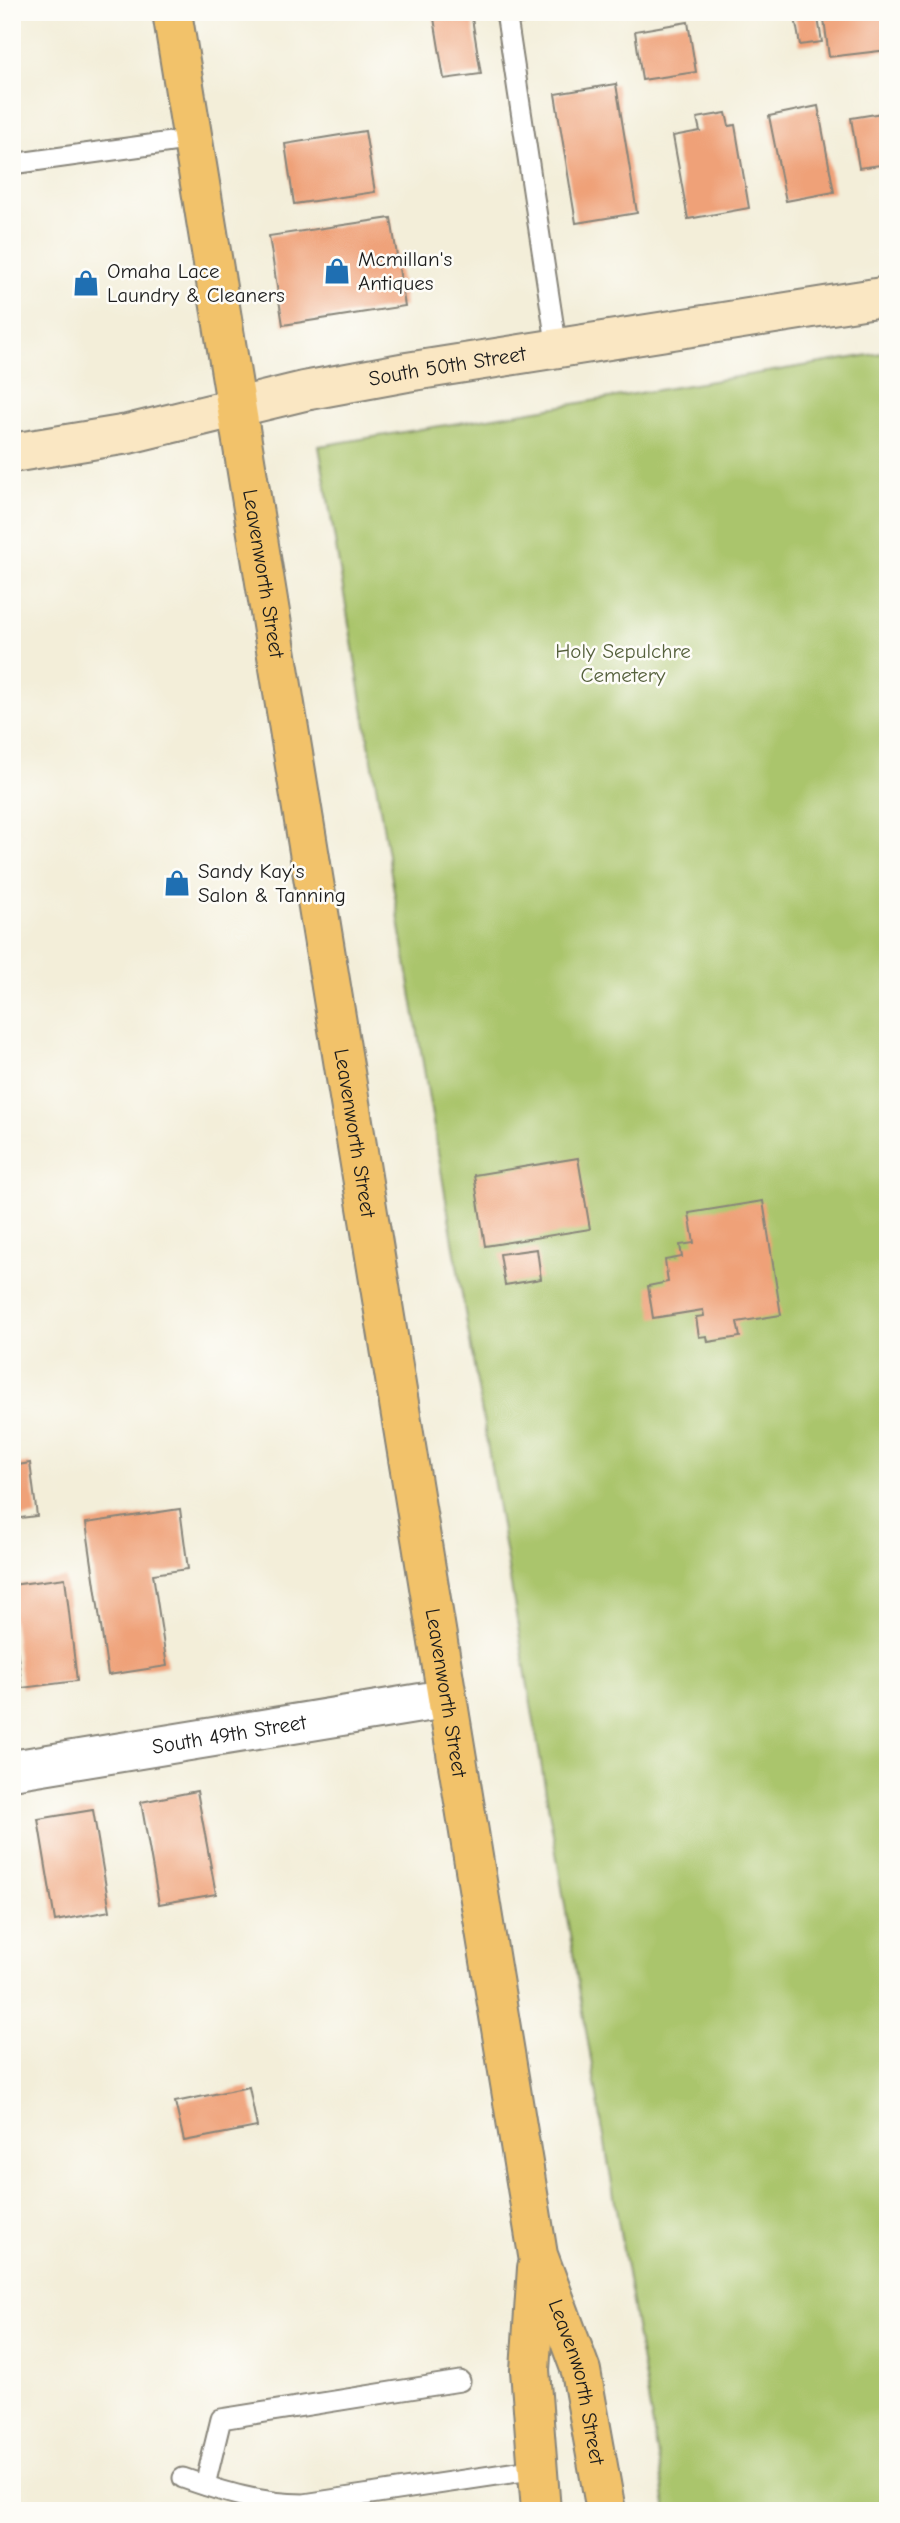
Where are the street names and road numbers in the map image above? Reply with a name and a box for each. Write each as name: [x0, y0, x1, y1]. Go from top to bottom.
street label: South 50th Street: [367, 341, 528, 391]
street label: Leavenworth Street: [238, 487, 289, 661]
street label: Leavenworth Street: [329, 1047, 381, 1220]
street label: Leavenworth Street: [421, 1607, 472, 1780]
street label: South 49th Street: [150, 1710, 309, 1759]
street label: Leavenworth Street: [543, 2296, 610, 2468]

